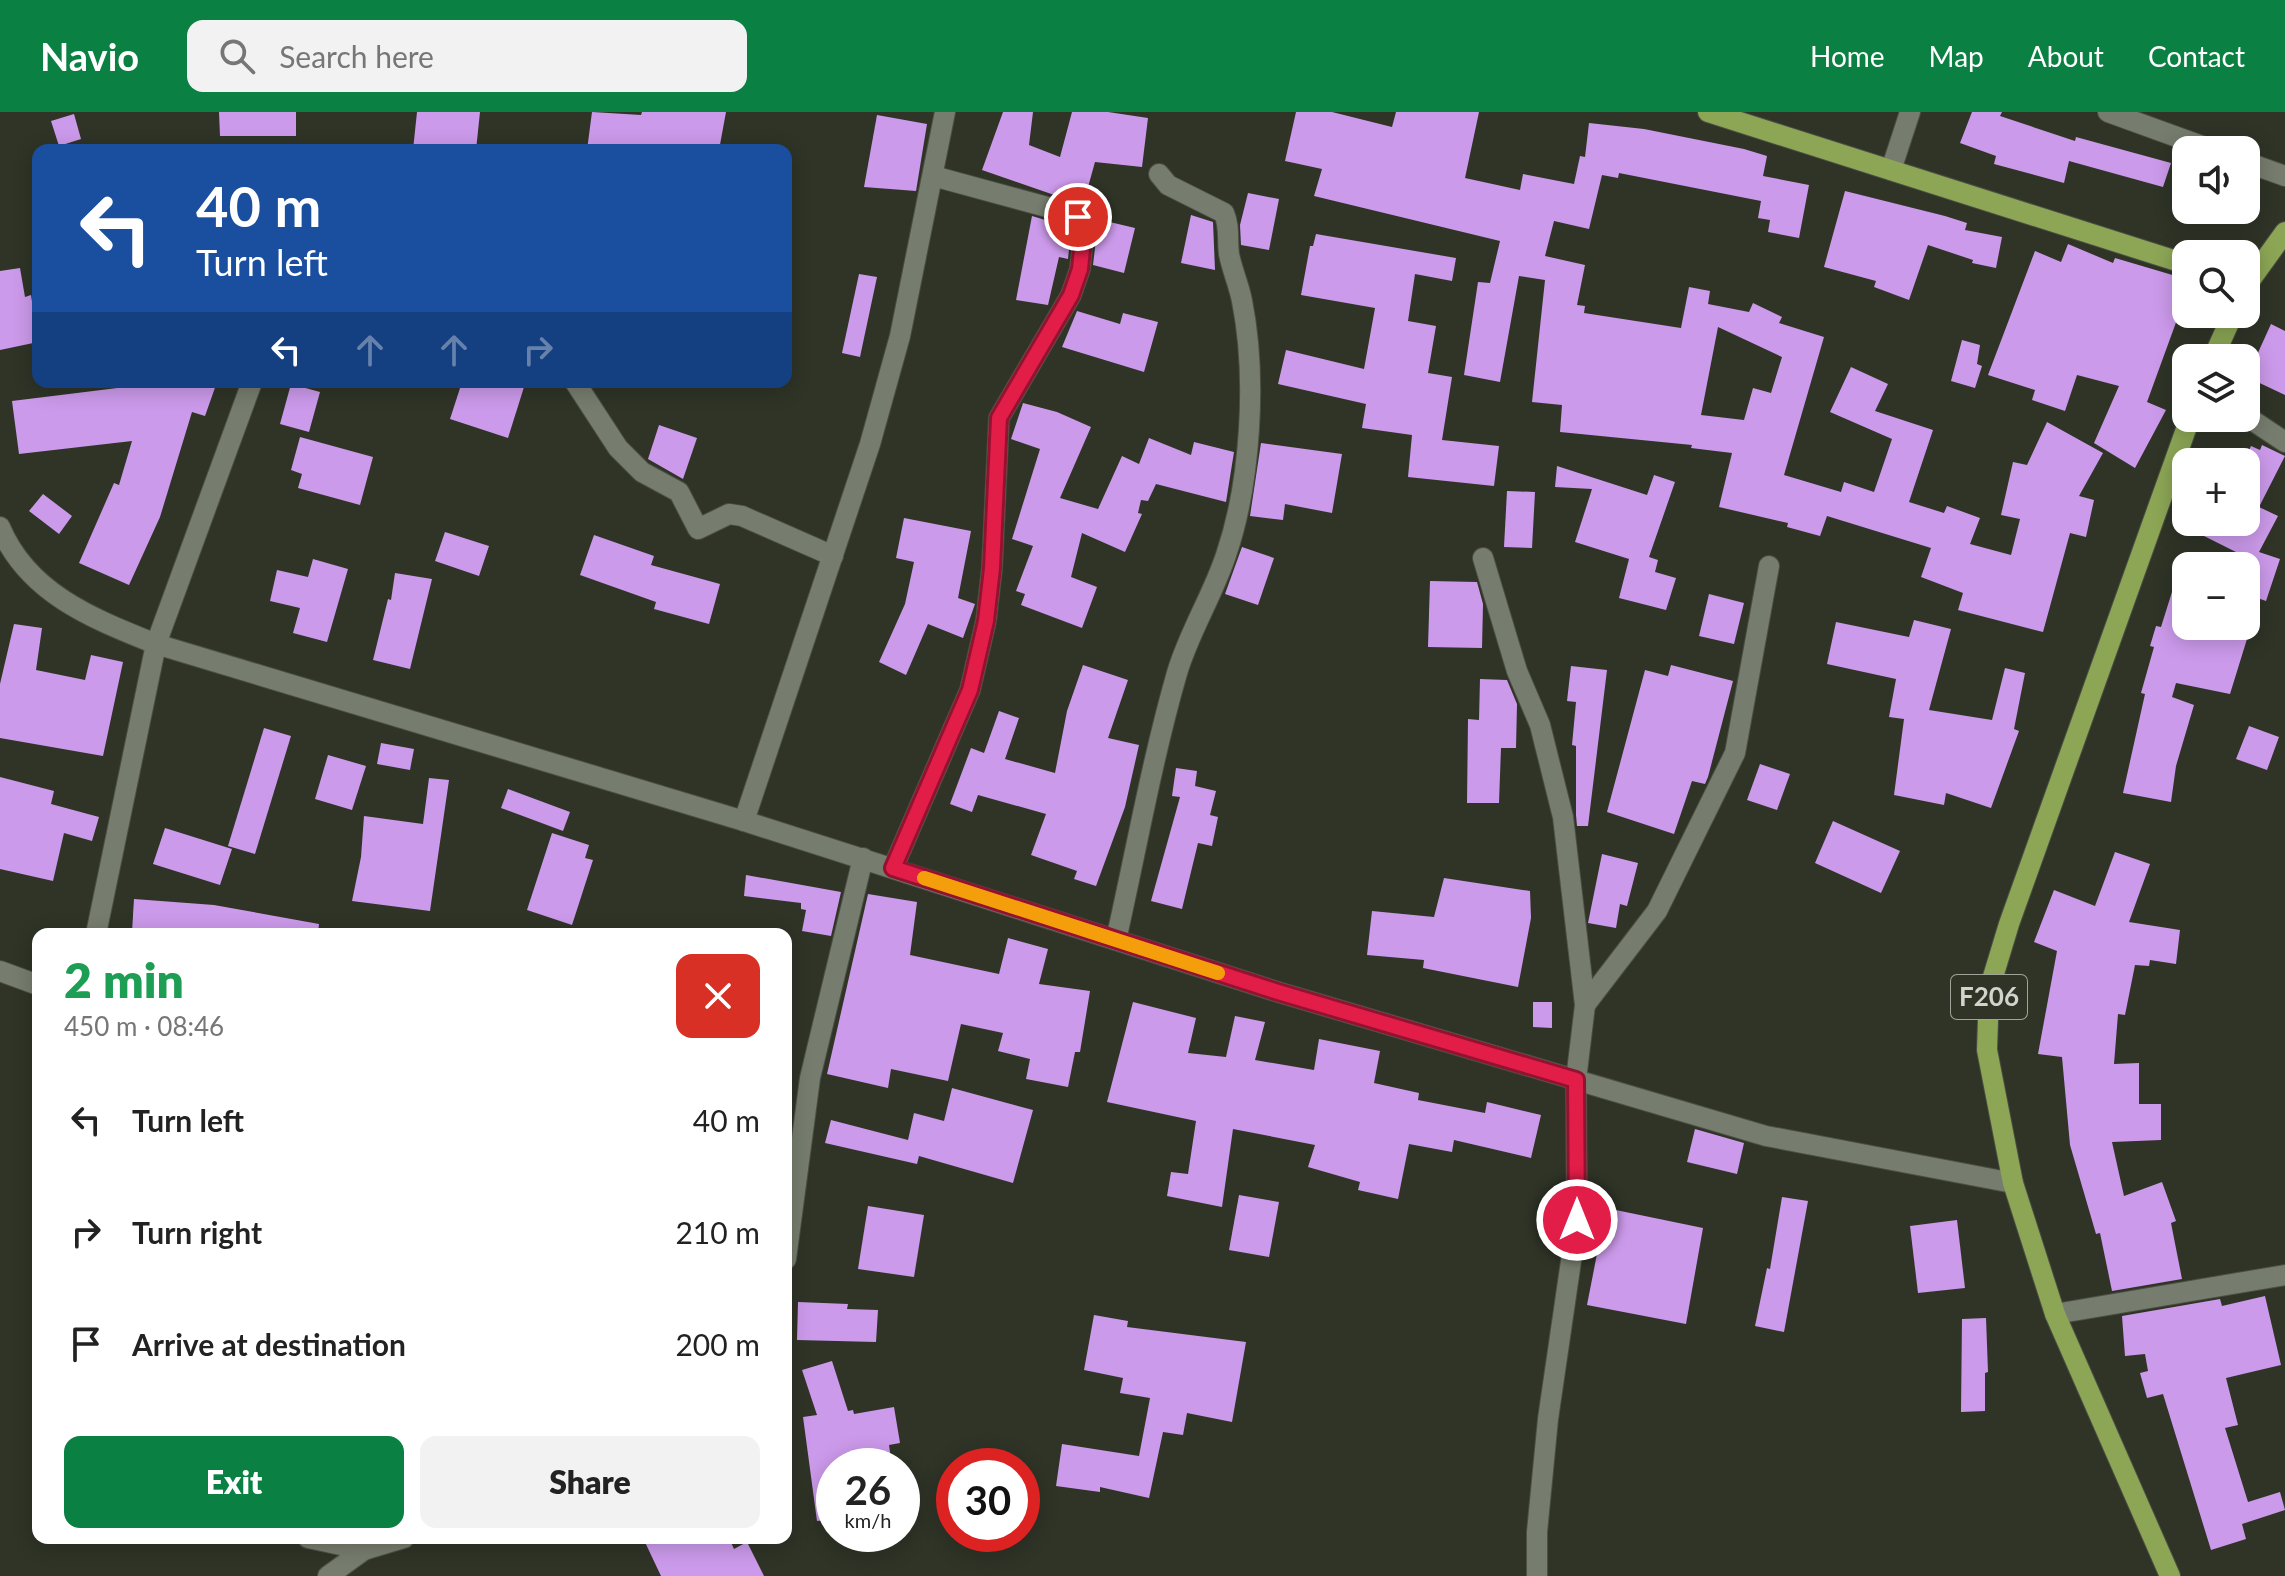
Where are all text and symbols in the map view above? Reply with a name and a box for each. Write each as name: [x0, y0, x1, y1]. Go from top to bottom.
search box: [187, 20, 747, 92]
text: Navio: [40, 33, 139, 79]
icon: search: [215, 34, 259, 78]
text: Search here: [279, 38, 434, 74]
text: Home: [1810, 39, 1885, 73]
text: Map: [1929, 39, 1984, 73]
text: About: [2028, 39, 2104, 73]
text: Contact: [2148, 39, 2245, 73]
map controls: [2172, 136, 2260, 640]
button: sound: [2172, 136, 2260, 224]
text: 40 m: [196, 172, 321, 239]
icon: left: [64, 176, 168, 280]
pin: [1044, 183, 1112, 251]
icon: arrive: [1056, 195, 1100, 239]
text: Turn left: [196, 240, 328, 284]
button: search: [2172, 240, 2260, 328]
icon: left: [264, 328, 308, 372]
icon: ahead: [348, 328, 392, 372]
icon: ahead: [432, 328, 476, 372]
icon: right: [516, 328, 560, 372]
button: layers: [2172, 344, 2260, 432]
button: +: [2172, 448, 2260, 536]
button: −: [2172, 552, 2260, 640]
text: 2 min: [64, 951, 184, 1008]
button: close: [676, 954, 760, 1038]
road number: F206: [1951, 975, 2027, 1019]
text: 450 m · 08:46: [64, 1010, 224, 1042]
icon: left: [64, 1098, 108, 1142]
text: Turn left: [132, 1102, 244, 1138]
text: 40 m: [693, 1102, 760, 1138]
position arrow: [1535, 1178, 1619, 1262]
icon: right: [64, 1210, 108, 1254]
text: Turn right: [132, 1214, 262, 1250]
text: 210 m: [675, 1214, 760, 1250]
icon: arrive: [64, 1322, 108, 1366]
text: Arrive at destination: [132, 1326, 406, 1362]
text: 200 m: [675, 1326, 760, 1362]
button: Exit: [64, 1436, 404, 1528]
button: Share: [420, 1436, 760, 1528]
speed limit sign: 30: [936, 1448, 1040, 1552]
text: 26: [845, 1466, 891, 1514]
text: km/h: [845, 1508, 891, 1532]

